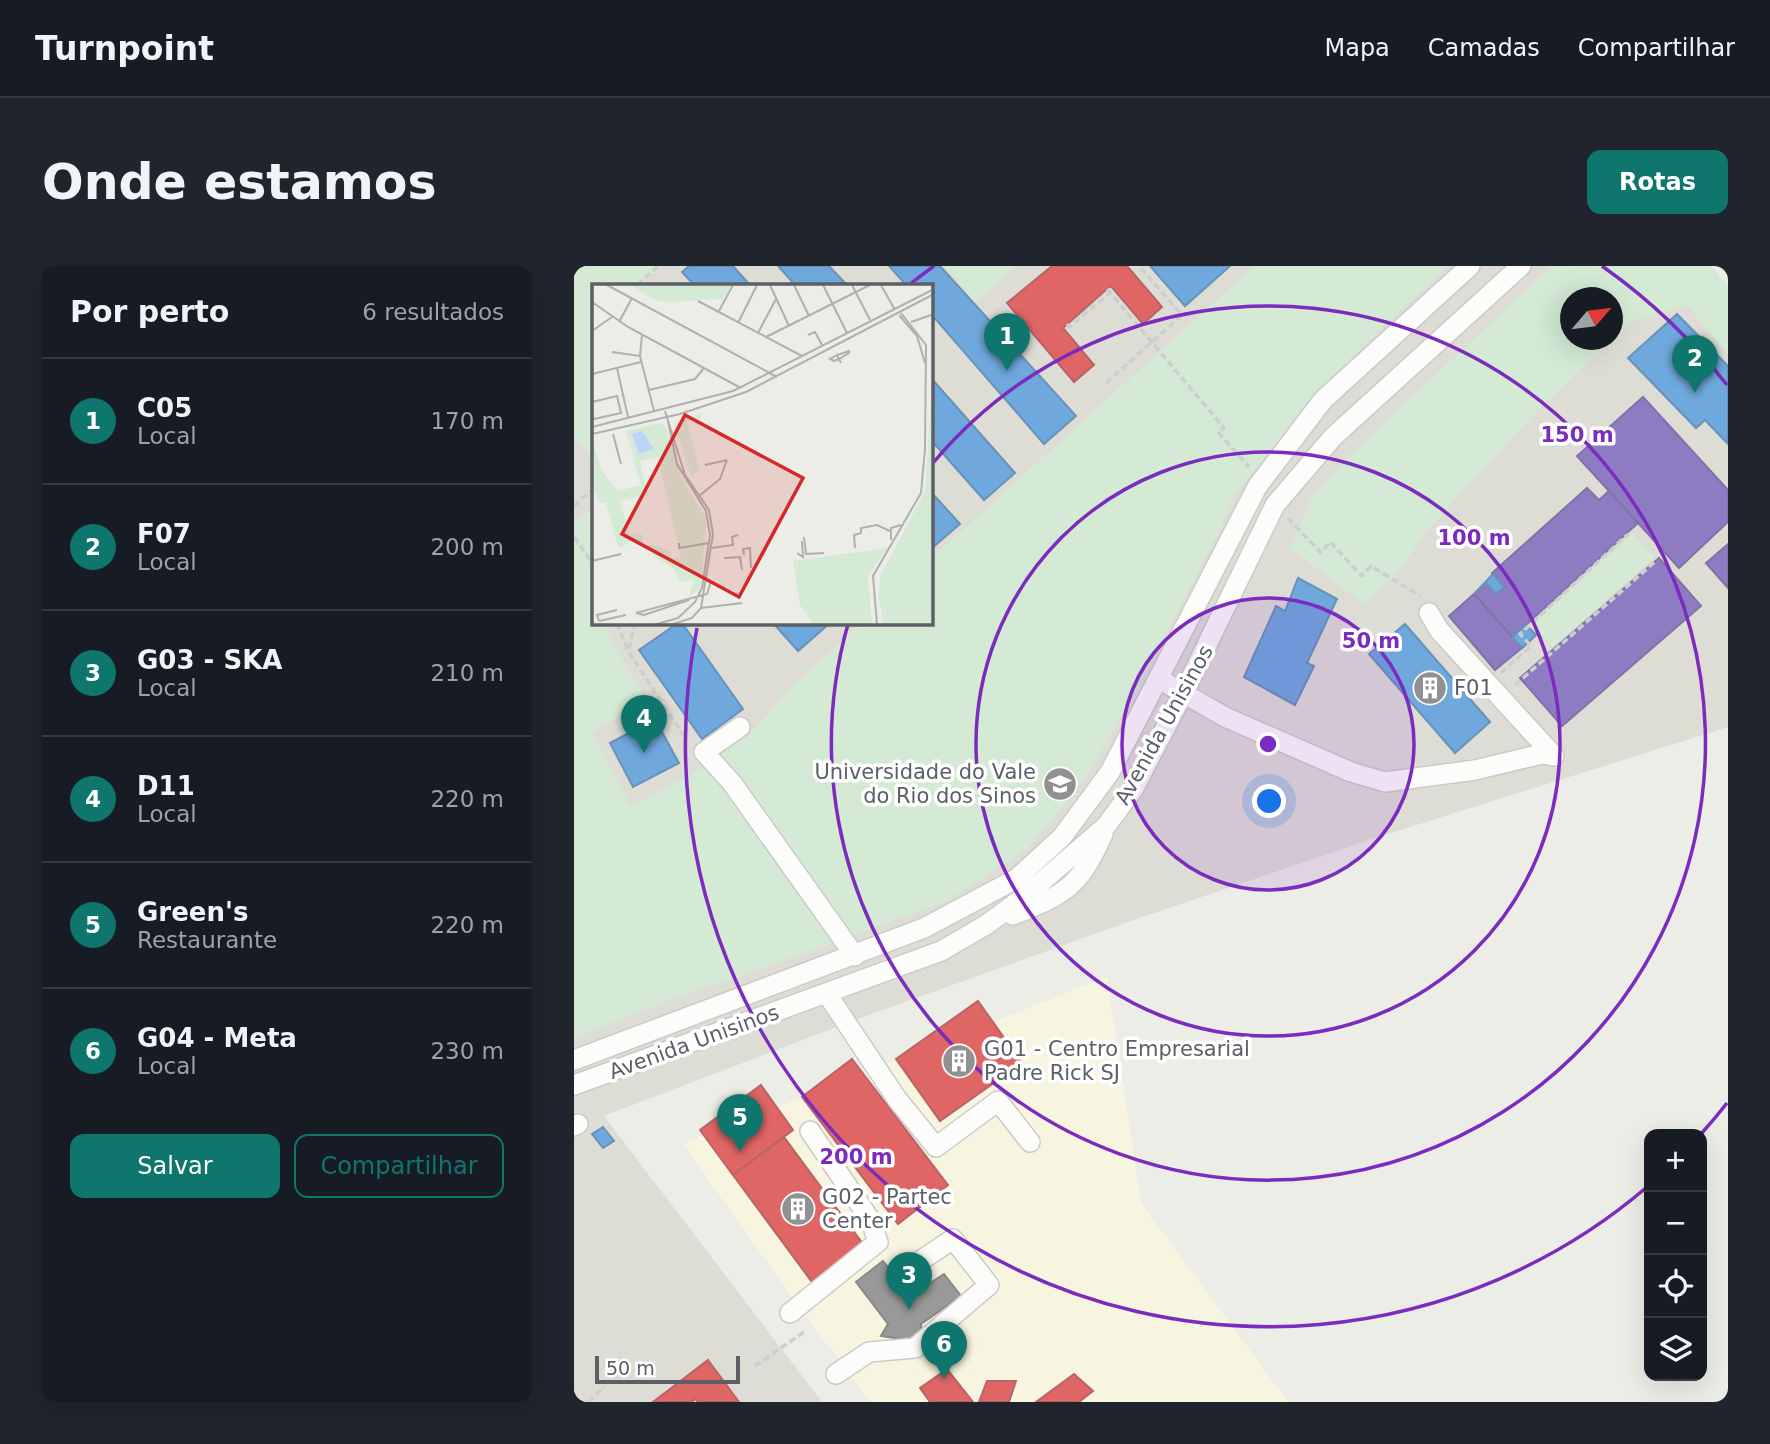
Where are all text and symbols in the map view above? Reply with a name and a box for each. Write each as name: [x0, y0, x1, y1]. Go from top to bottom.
text: Turnpoint: [35, 29, 214, 68]
text: Mapa: [1324, 34, 1390, 62]
text: Camadas: [1428, 34, 1540, 62]
text: Compartilhar: [1578, 34, 1735, 62]
button: Rotas: [1587, 150, 1728, 214]
text: Onde estamos: [42, 154, 437, 211]
inset map: [592, 284, 933, 625]
north arrow: [1560, 287, 1623, 350]
text: Por perto: [70, 294, 229, 329]
text: 6 resultados: [362, 299, 504, 325]
pin: 1: [984, 313, 1030, 371]
pin: 2: [1672, 335, 1718, 393]
text: C05: [137, 393, 192, 423]
text: 1: [85, 408, 101, 434]
text: 170 m: [430, 408, 504, 434]
text: Local: [137, 423, 197, 449]
text: 150 m: [1540, 423, 1614, 447]
text: F07: [137, 519, 191, 549]
text: 100 m: [1437, 526, 1511, 550]
text: 2: [85, 534, 101, 560]
text: 200 m: [430, 534, 504, 560]
text: Local: [137, 549, 197, 575]
text: 50 m: [1342, 629, 1400, 653]
street label: Avenida Unisinos: [1110, 641, 1218, 809]
text: G03 - SKA: [137, 645, 282, 675]
text: 3: [85, 660, 101, 686]
text: 210 m: [430, 660, 504, 686]
building icon: F01: [1411, 669, 1449, 707]
text: Local: [137, 675, 197, 701]
place label: F01: [1454, 676, 1493, 700]
pin: 4: [621, 695, 667, 753]
centre of rings: [1256, 732, 1280, 756]
place label: Universidade do Vale do Rio dos Sinos: [814, 760, 1036, 808]
school or university icon: Universidade do Vale do Rio dos Sinos: [1041, 765, 1079, 803]
text: D11: [137, 771, 195, 801]
your location: [1252, 784, 1286, 818]
text: 4: [85, 786, 101, 812]
text: 220 m: [430, 786, 504, 812]
text: Local: [137, 801, 197, 827]
text: Green's: [137, 897, 248, 927]
text: 5: [85, 912, 101, 938]
text: 220 m: [430, 912, 504, 938]
text: Restaurante: [137, 927, 277, 953]
street label: Avenida Unisinos: [606, 1000, 782, 1084]
text: G04 - Meta: [137, 1023, 297, 1053]
place label: G01 - Centro Empresarial Padre Rick SJ: [984, 1037, 1250, 1085]
text: 6: [85, 1038, 101, 1064]
text: 230 m: [430, 1038, 504, 1064]
building icon: G01 - Centro Empresarial Padre Rick SJ: [940, 1042, 978, 1080]
text: Local: [137, 1053, 197, 1079]
pin: 5: [717, 1094, 763, 1152]
map controls: [1644, 1129, 1707, 1381]
button: +: [1644, 1129, 1707, 1192]
button: Salvar: [70, 1134, 280, 1198]
button: Compartilhar: [294, 1134, 504, 1198]
text: 200 m: [819, 1145, 893, 1169]
place label: G02 - Partec Center: [822, 1185, 952, 1233]
building icon: G02 - Partec Center: [779, 1190, 817, 1228]
button: −: [1644, 1192, 1707, 1255]
pin: 3: [886, 1252, 932, 1310]
button: locate: [1644, 1255, 1707, 1318]
button: layers: [1644, 1318, 1707, 1381]
pin: 6: [921, 1321, 967, 1379]
scale bar: [595, 1353, 740, 1385]
text: 50 m: [606, 1357, 655, 1379]

